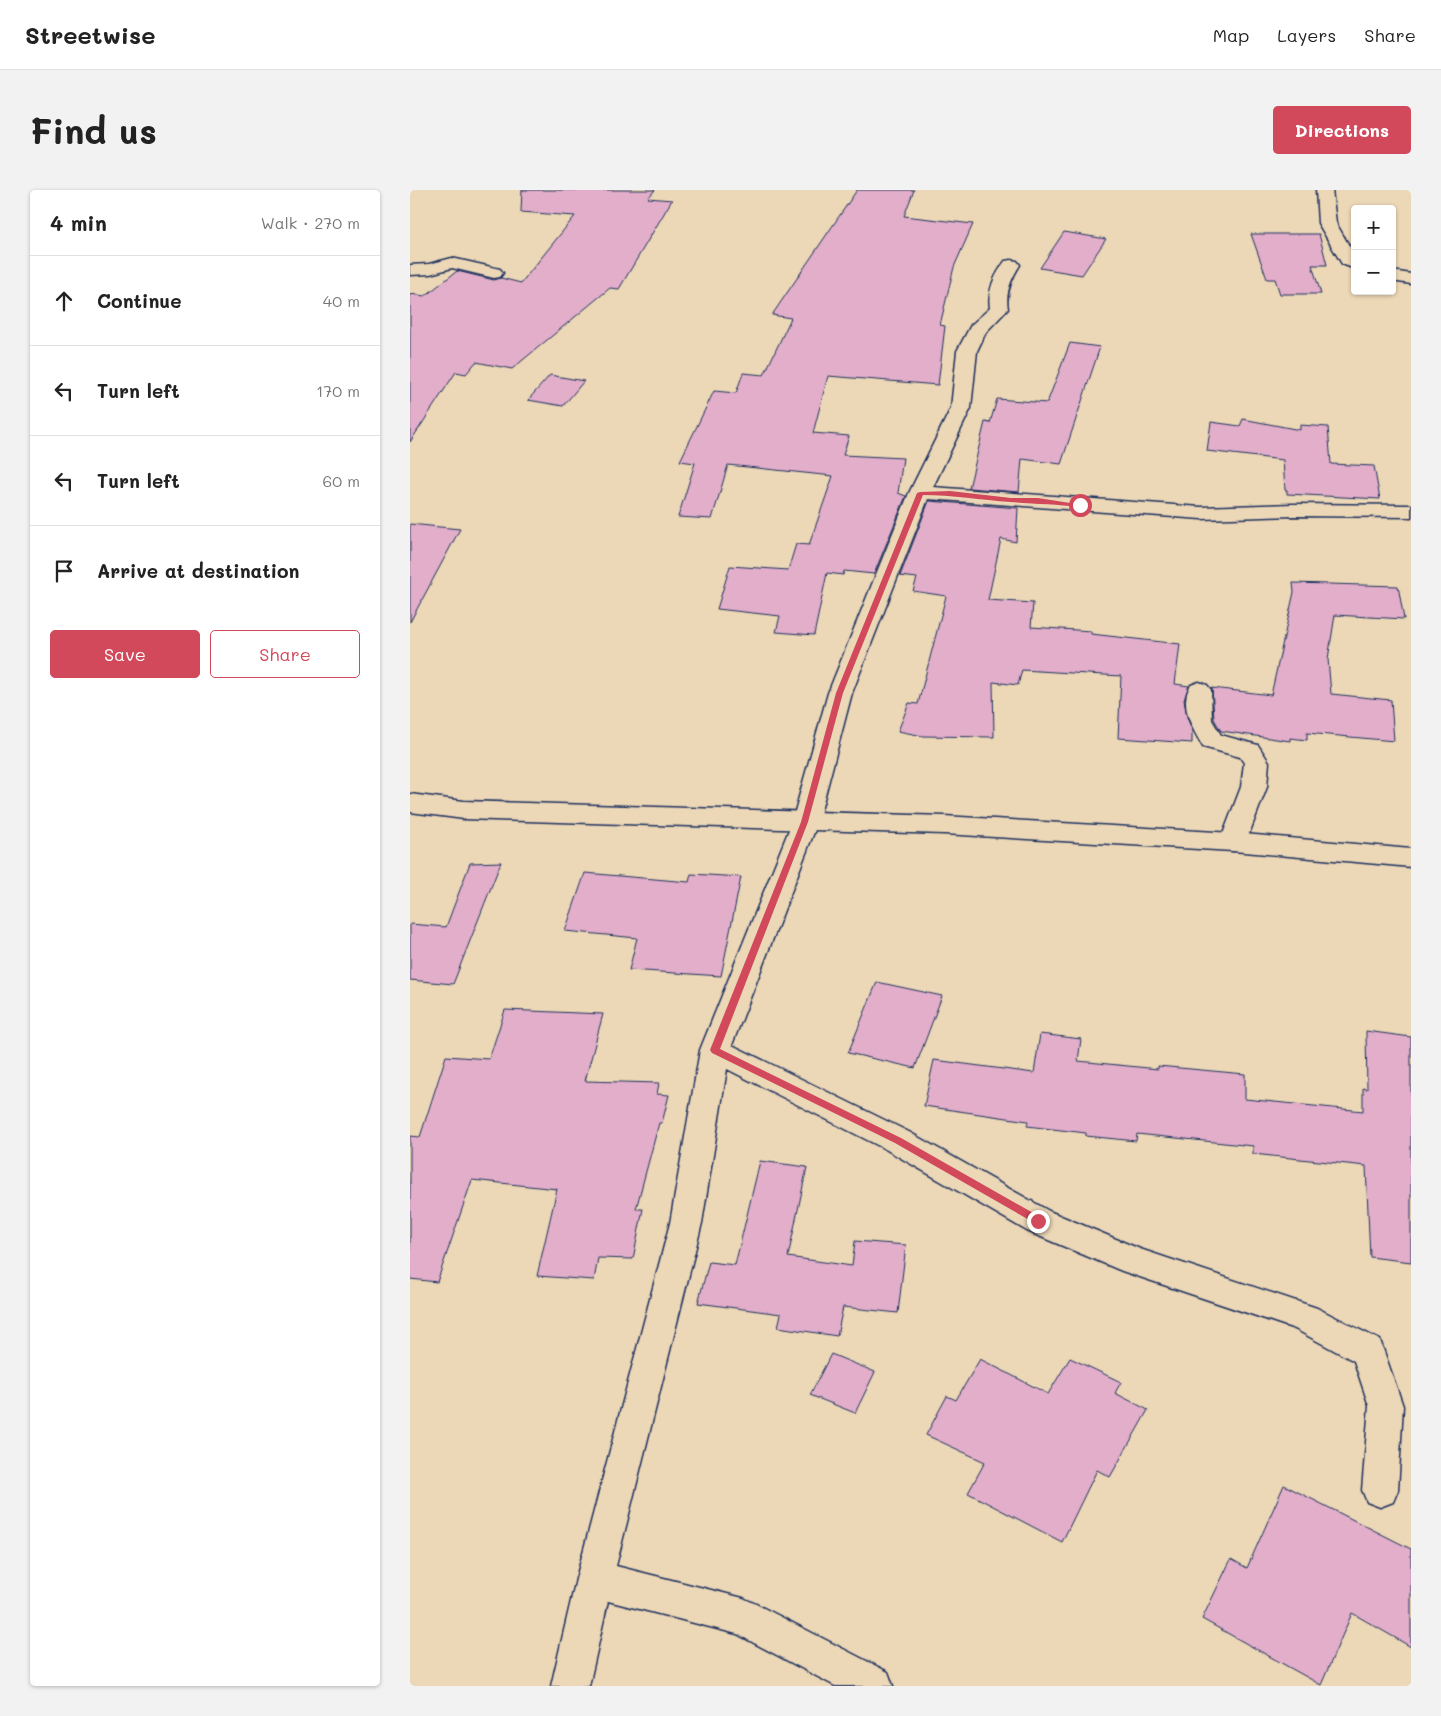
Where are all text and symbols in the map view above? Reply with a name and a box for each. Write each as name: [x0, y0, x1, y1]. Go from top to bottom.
text: Streetwise: [25, 19, 155, 50]
text: Map: [1213, 23, 1249, 47]
text: Layers: [1277, 23, 1336, 47]
text: Share: [1364, 23, 1416, 47]
button: Directions: [1273, 106, 1411, 154]
text: Find us: [30, 107, 157, 153]
map controls: [1351, 205, 1396, 295]
button: +: [1351, 205, 1396, 250]
text: 4 min: [50, 209, 107, 236]
text: Walk · 270 m: [261, 212, 360, 233]
button: −: [1351, 250, 1396, 295]
icon: ahead: [50, 287, 78, 315]
text: Continue: [97, 288, 182, 313]
text: 40 m: [323, 290, 360, 311]
icon: left: [50, 377, 78, 405]
text: Turn left: [97, 378, 180, 403]
text: 170 m: [316, 380, 360, 401]
icon: left: [50, 467, 78, 495]
text: Turn left: [97, 468, 180, 493]
text: 60 m: [323, 470, 360, 491]
route start: [1069, 494, 1092, 517]
icon: arrive: [50, 557, 78, 585]
text: Arrive at destination: [97, 558, 300, 583]
button: Save: [50, 630, 200, 678]
button: Share: [210, 630, 360, 678]
route end: [1027, 1210, 1050, 1233]

